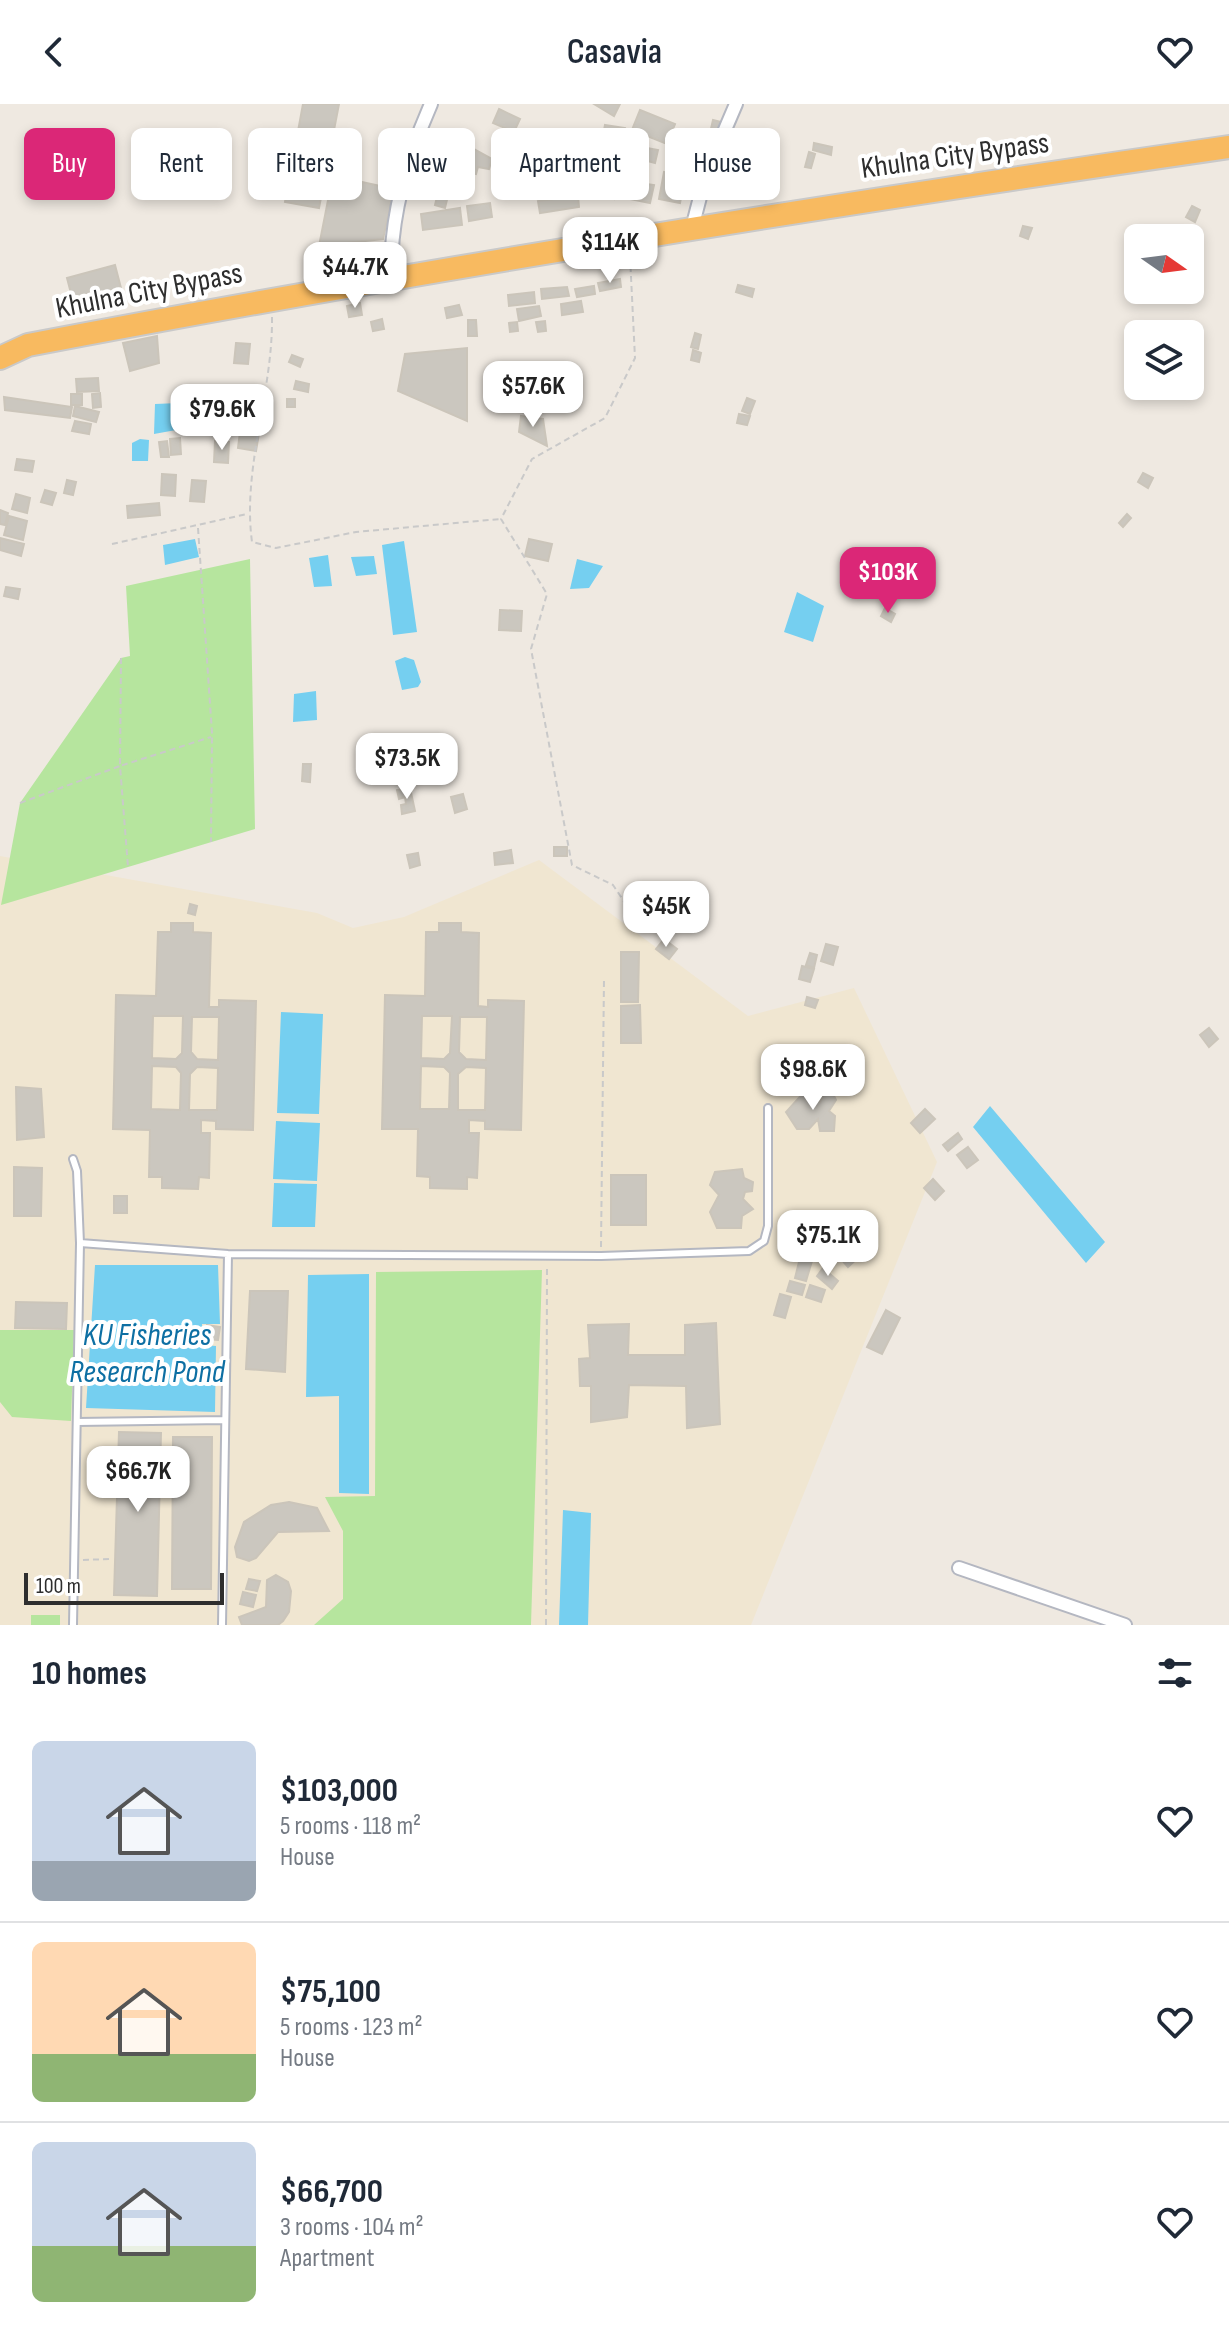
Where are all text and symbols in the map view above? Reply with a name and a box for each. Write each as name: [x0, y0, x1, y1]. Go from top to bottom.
icon: back: [32, 30, 76, 74]
icon: heart: [1153, 30, 1197, 74]
text: Casavia: [567, 31, 662, 74]
street label: Khulna City Bypass: [859, 125, 1051, 187]
chip: Buy: [24, 128, 115, 200]
chip: Rent: [131, 128, 232, 200]
chip: Filters: [248, 128, 362, 200]
chip: New: [378, 128, 475, 200]
chip: Apartment: [491, 128, 649, 200]
chip: House: [665, 128, 780, 200]
pin: $114K: [554, 217, 666, 285]
north arrow: [1124, 224, 1204, 304]
map controls: [1124, 224, 1204, 400]
text: $114K: [581, 227, 639, 258]
pin: $44.7K: [290, 242, 420, 310]
text: $44.7K: [322, 252, 388, 283]
street label: Khulna City Bypass: [53, 255, 245, 327]
button: layers: [1124, 320, 1204, 400]
pin: $57.6K: [468, 361, 598, 429]
text: $57.6K: [501, 371, 565, 402]
pin: $79.6K: [157, 384, 287, 452]
text: $79.6K: [188, 394, 256, 425]
pin: $103K: [832, 547, 944, 615]
text: $103K: [858, 557, 918, 588]
pin: $73.5K: [342, 733, 472, 801]
text: $73.5K: [374, 743, 440, 774]
pin: $45K: [619, 881, 713, 949]
text: $45K: [641, 891, 691, 922]
pin: $98.6K: [748, 1044, 878, 1112]
text: $98.6K: [779, 1054, 847, 1085]
pin: $75.1K: [763, 1210, 893, 1278]
text: $75.1K: [795, 1220, 861, 1251]
water label: KU Fisheries Research Pond: [69, 1316, 226, 1392]
pin: $66.7K: [73, 1446, 203, 1514]
text: $66.7K: [105, 1456, 171, 1487]
scale bar: [24, 1569, 224, 1605]
text: 100 m: [36, 1573, 81, 1600]
icon: filters: [1153, 1651, 1197, 1695]
text: 10 homes: [32, 1653, 147, 1694]
text: $103,000: [280, 1770, 398, 1811]
icon: home: [96, 1773, 192, 1869]
icon: heart: [1153, 1799, 1197, 1843]
text: 5 rooms · 118 m²: [280, 1811, 421, 1842]
text: House: [280, 1842, 335, 1873]
text: $75,100: [280, 1971, 381, 2012]
icon: home: [96, 1974, 192, 2070]
icon: heart: [1153, 2000, 1197, 2044]
text: 5 rooms · 123 m²: [280, 2012, 423, 2043]
text: House: [280, 2043, 335, 2074]
text: $66,700: [280, 2171, 383, 2212]
icon: home: [96, 2174, 192, 2270]
icon: heart: [1153, 2200, 1197, 2244]
text: 3 rooms · 104 m²: [280, 2212, 424, 2243]
text: Apartment: [280, 2243, 374, 2274]

